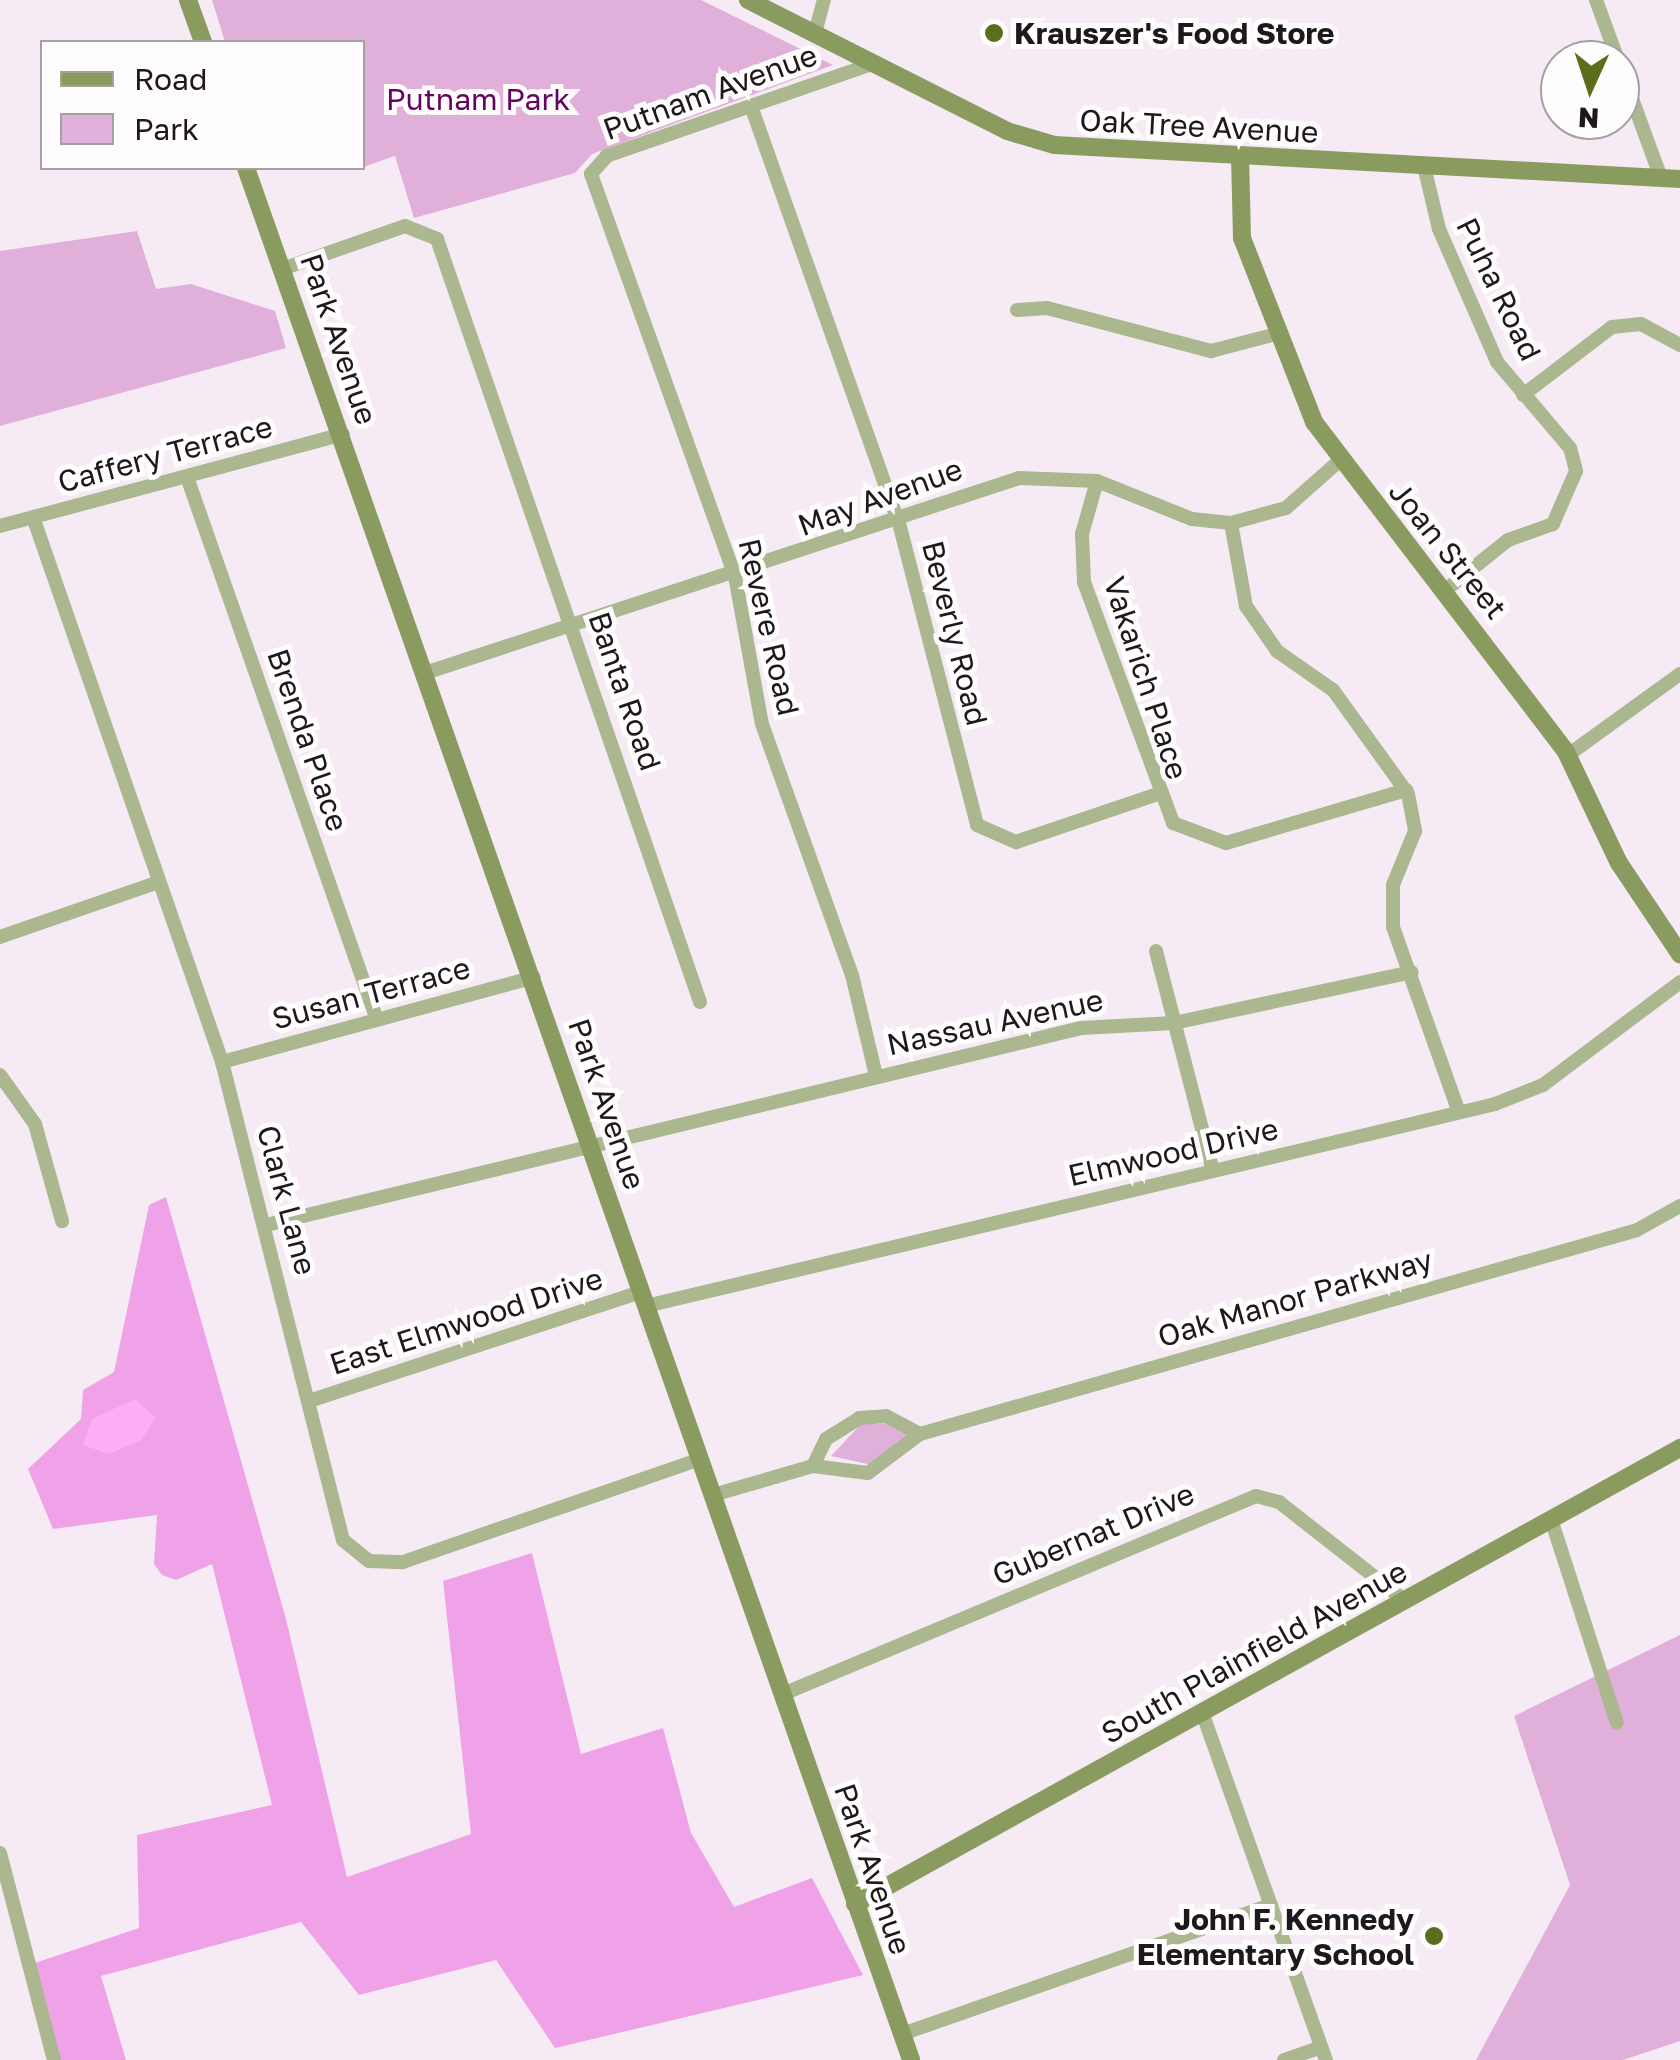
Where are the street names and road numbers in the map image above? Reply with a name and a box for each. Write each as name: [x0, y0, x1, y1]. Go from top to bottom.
street label: Putnam Avenue: [598, 37, 822, 147]
street label: Oak Tree Avenue: [1079, 102, 1319, 150]
street label: Puha Road: [1449, 212, 1549, 366]
street label: Park Avenue: [293, 249, 385, 429]
street label: Caffery Terrace: [54, 408, 276, 500]
street label: May Avenue: [793, 451, 967, 543]
street label: Joan Street: [1382, 474, 1514, 626]
street label: Revere Road: [731, 535, 807, 719]
street label: Beverly Road: [915, 537, 995, 729]
street label: Vakarich Place: [1096, 572, 1196, 784]
street label: Banta Road: [581, 607, 669, 775]
street label: Brenda Place: [260, 644, 356, 836]
street label: Susan Terrace: [268, 949, 474, 1037]
street label: Nassau Avenue: [884, 982, 1106, 1062]
street label: Park Avenue: [561, 1014, 653, 1194]
street label: Elmwood Drive: [1064, 1110, 1282, 1194]
street label: Clark Lane: [250, 1121, 324, 1279]
street label: Oak Manor Parkway: [1153, 1242, 1437, 1354]
street label: East Elmwood Drive: [325, 1260, 607, 1382]
street label: Gubernat Drive: [987, 1475, 1199, 1593]
street label: South Plainfield Avenue: [1095, 1553, 1413, 1751]
street label: Park Avenue: [827, 1779, 919, 1959]

